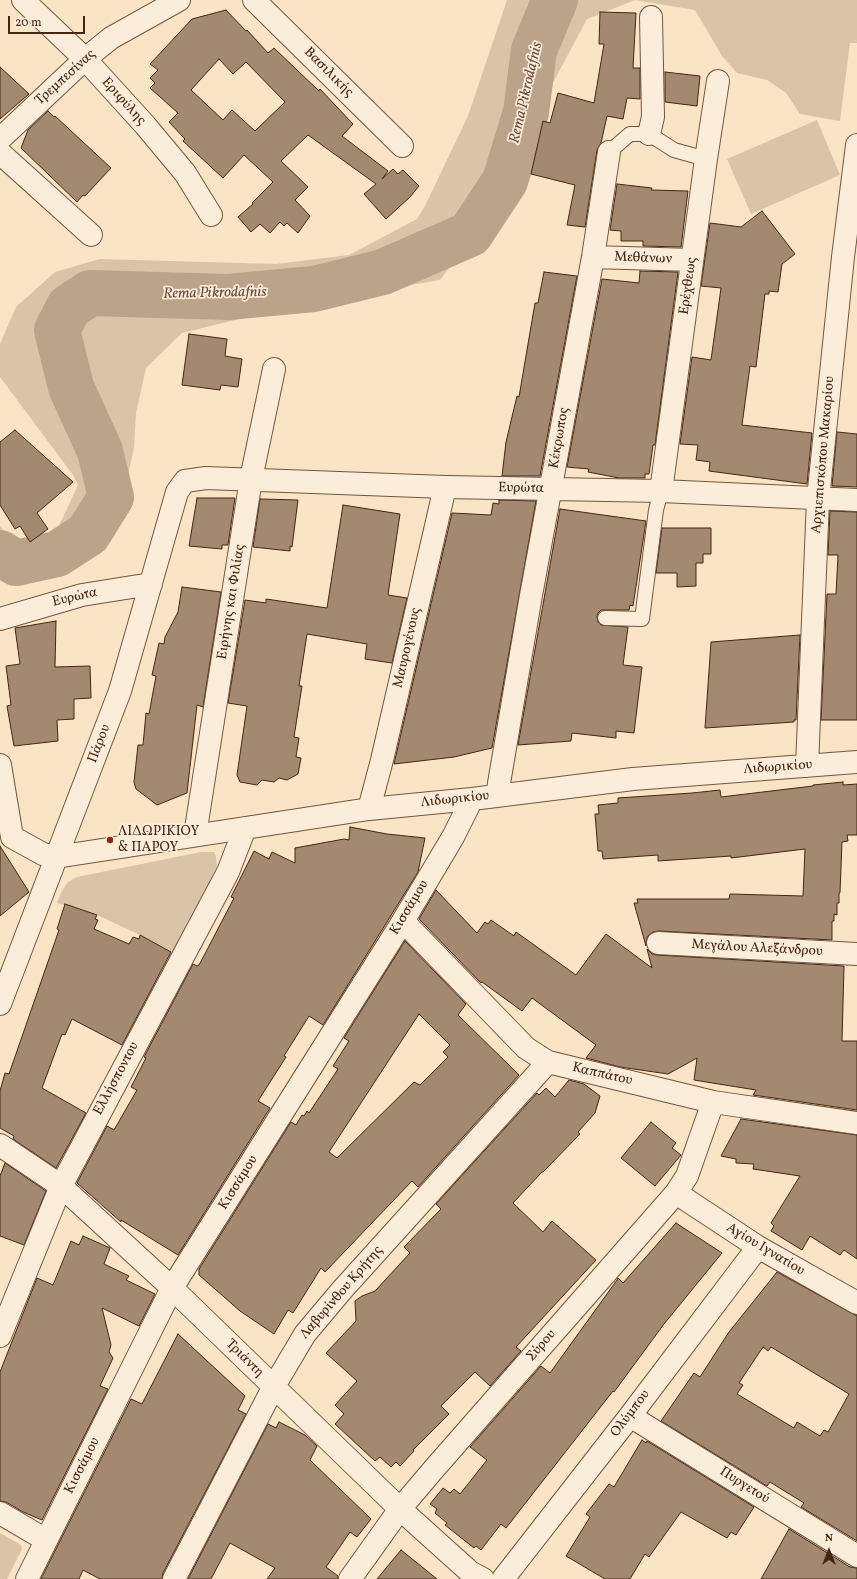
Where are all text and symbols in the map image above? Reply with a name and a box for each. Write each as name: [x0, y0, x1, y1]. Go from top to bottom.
scale bar: [10, 8, 87, 34]
text: 20 m: [15, 15, 42, 31]
water label: Rema Pikrodafnis: [507, 41, 547, 145]
street label: Βασιλικής: [300, 45, 356, 101]
street label: Τρεμπεσίνας: [32, 46, 100, 110]
street label: Εριφύλης: [97, 75, 149, 129]
street label: Μεθάνων: [614, 250, 672, 268]
street label: Ερέχθεως: [677, 256, 701, 316]
water label: Rema Pikrodafnis: [163, 284, 267, 304]
street label: Αρχιεπισκόπου Μακαρίου: [809, 376, 839, 534]
street label: Κέκρωπος: [546, 406, 574, 470]
street label: Ευρώτα: [498, 480, 544, 498]
street label: Ειρήνης και Φιλίας: [215, 543, 249, 661]
street label: Ευρώτα: [51, 585, 99, 611]
street label: Μαυρογένους: [391, 606, 425, 690]
street label: Πάρου: [85, 722, 115, 766]
street label: Λιδωρικίου: [743, 757, 813, 779]
street label: Λιδωρικίου: [420, 788, 490, 812]
place label: ΛΙΔΩΡΙΚΙΟΥ & ΠΑΡΟΥ: [118, 824, 199, 856]
marker: ΛΙΔΩΡΙΚΙΟΥ & ΠΑΡΟΥ: [105, 835, 115, 845]
street label: Κισσάμου: [387, 877, 433, 939]
street label: Μεγάλου Αλεξάνδρου: [691, 937, 823, 961]
street label: Ελλήσποντου: [91, 1039, 143, 1119]
street label: Καππάτου: [570, 1060, 634, 1090]
street label: Κισσάμου: [216, 1153, 262, 1213]
street label: Αγίου Ιγνατίου: [723, 1220, 807, 1280]
street label: Λαβυρίνθου Κρήτης: [297, 1243, 387, 1343]
street label: Σύρου: [524, 1327, 560, 1365]
street label: Τριάντη: [221, 1336, 267, 1382]
street label: Ολύμπου: [608, 1387, 654, 1441]
street label: Κισσάμου: [62, 1435, 104, 1497]
street label: Πυργετού: [716, 1464, 772, 1508]
north arrow: [809, 1531, 849, 1571]
text: N: [825, 1531, 833, 1546]

